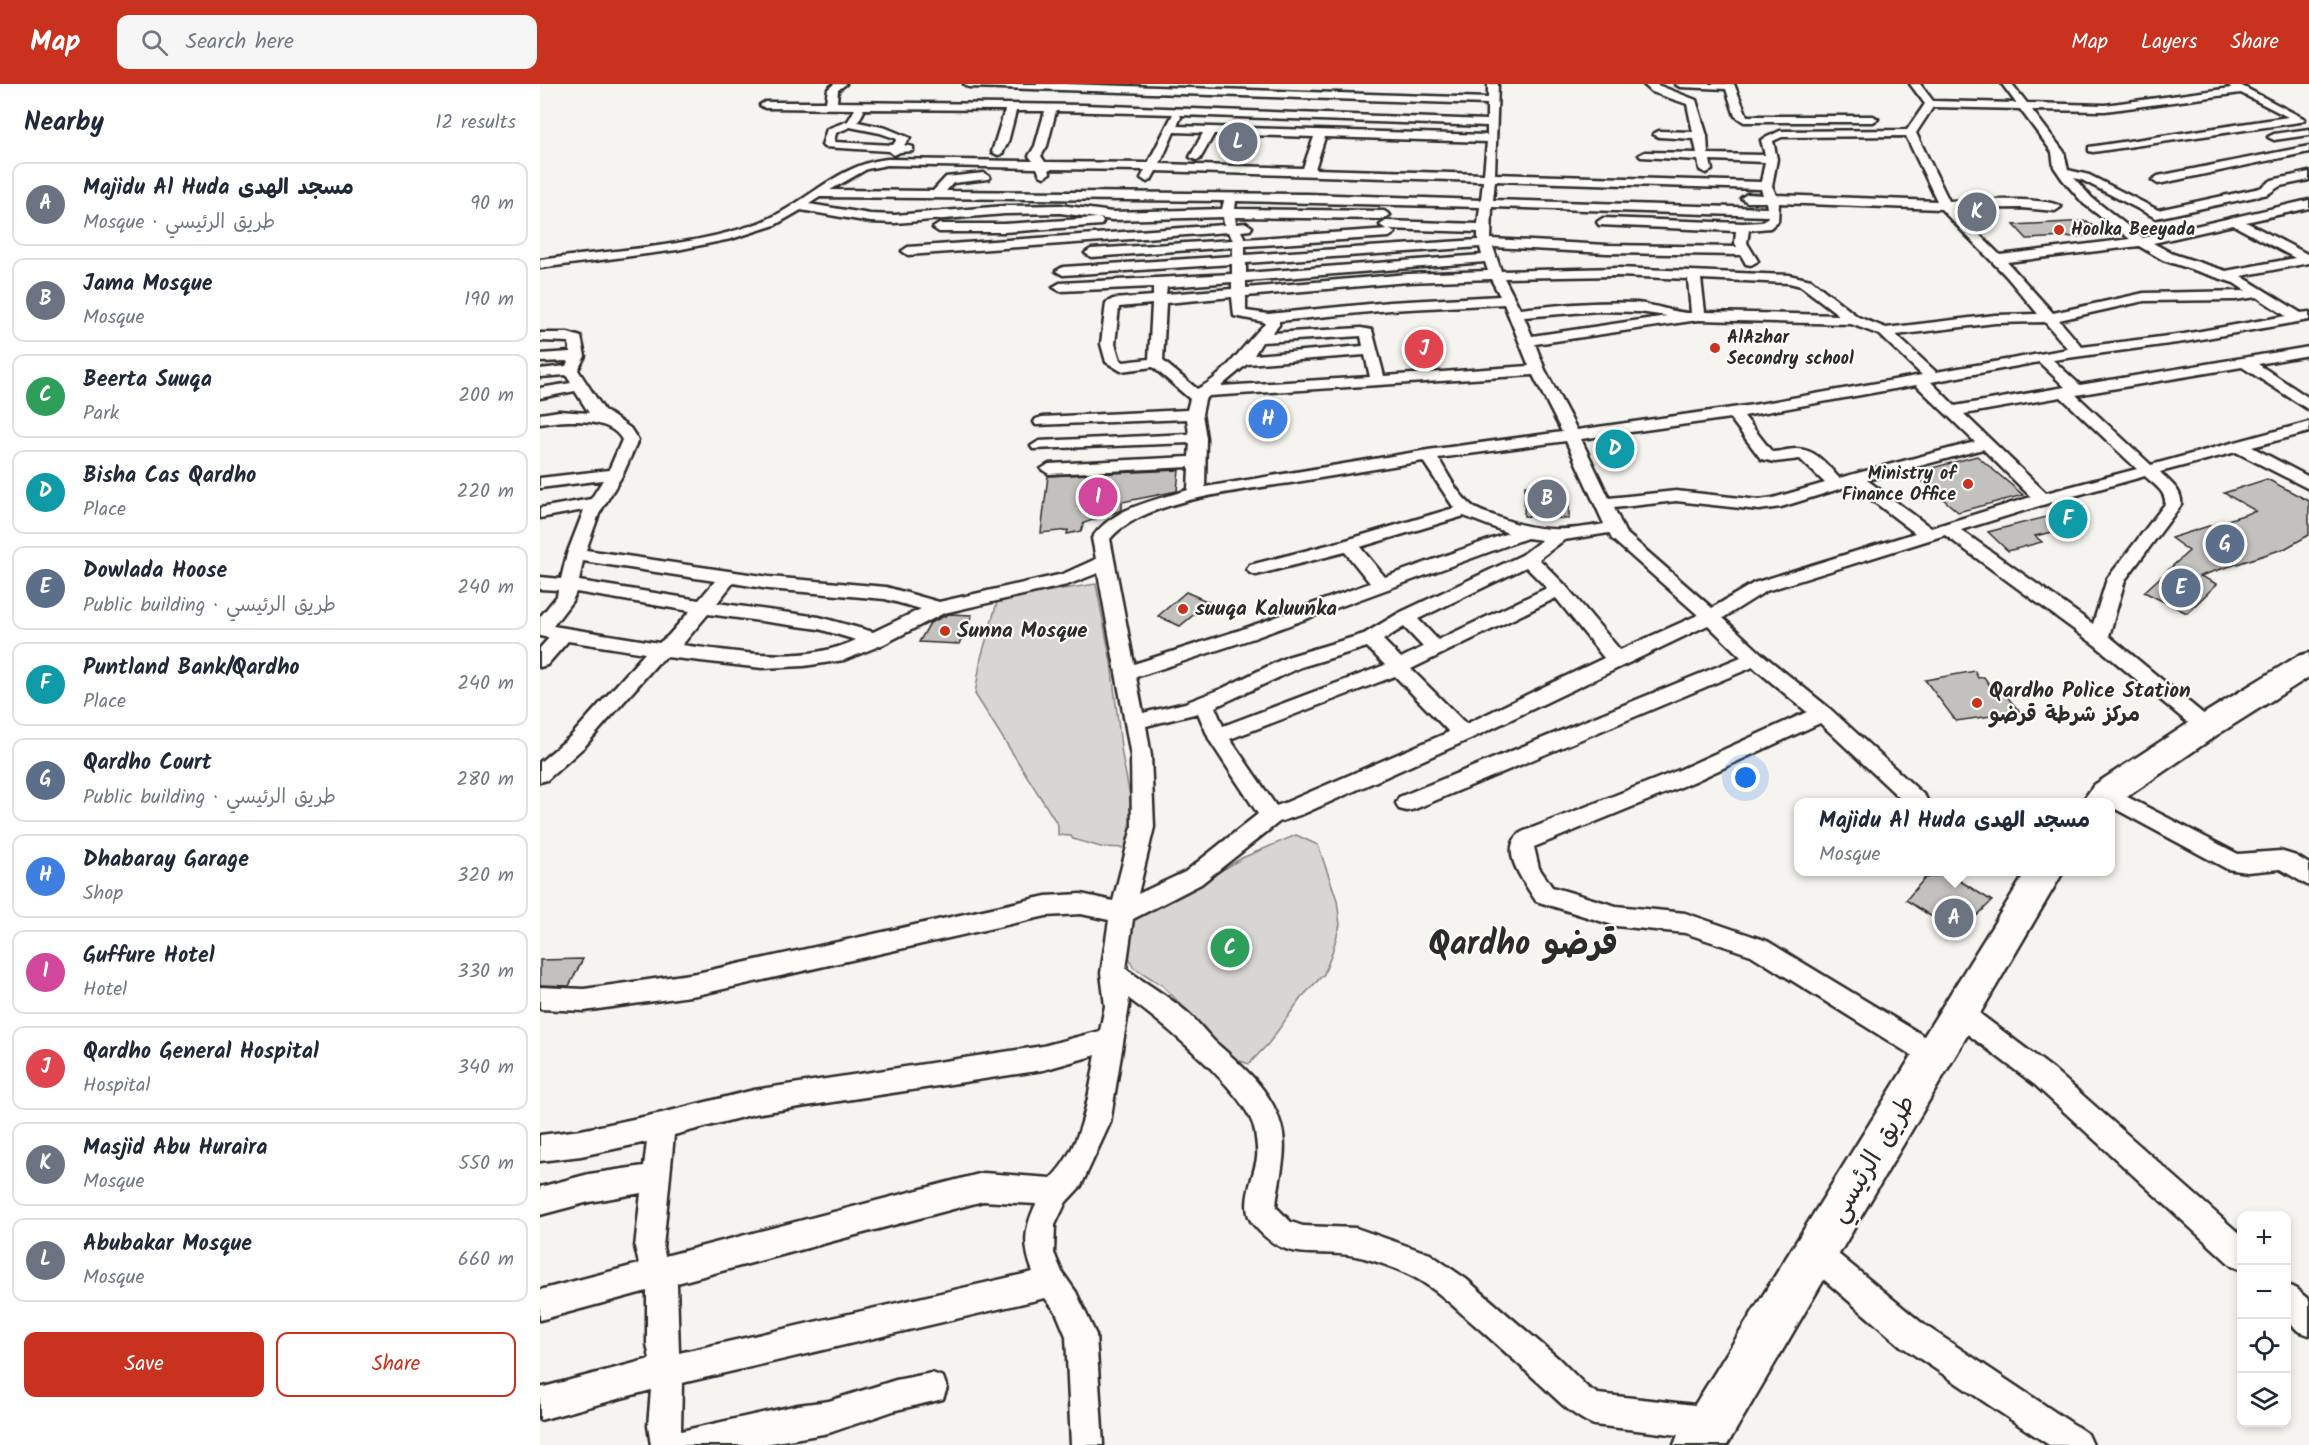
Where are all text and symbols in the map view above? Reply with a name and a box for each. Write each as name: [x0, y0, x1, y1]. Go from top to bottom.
search box: [117, 15, 537, 69]
text: Map: [30, 20, 81, 65]
text: Search here: [186, 25, 294, 60]
icon: search: [138, 26, 171, 59]
text: Map: [2071, 26, 2108, 59]
text: Layers: [2141, 26, 2197, 59]
text: Share: [2230, 26, 2279, 59]
text: Nearby: [24, 102, 104, 144]
text: 12 results: [435, 107, 516, 139]
pin: L: [1218, 120, 1258, 164]
text: Majidu Al Huda مسجد الهدى: [83, 171, 354, 206]
text: A: [39, 188, 52, 220]
text: 90 m: [470, 188, 514, 220]
pin: K: [1958, 190, 1996, 234]
text: Mosque · طريق الرئيسي: [83, 207, 275, 239]
place label: Hoolka Beeyada: [2071, 216, 2195, 245]
marker: Hoolka Beeyada: [2052, 223, 2066, 237]
text: Jama Mosque: [83, 267, 212, 302]
text: B: [39, 284, 52, 316]
text: 190 m: [464, 284, 514, 316]
text: Mosque: [83, 302, 144, 334]
place label: AlAzhar Secondry school: [1727, 324, 1854, 374]
pin: J: [1404, 326, 1444, 372]
marker: AlAzhar Secondry school: [1708, 341, 1722, 355]
text: Beerta Suuqa: [83, 363, 212, 398]
text: C: [39, 380, 52, 412]
text: 200 m: [458, 380, 514, 412]
pin: H: [1248, 396, 1288, 442]
text: Park: [83, 398, 119, 430]
pin: D: [1596, 426, 1634, 472]
text: Bisha Cas Qardho: [83, 459, 256, 494]
place label: Ministry of Finance Office: [1842, 460, 1958, 510]
pin: I: [1078, 474, 1118, 520]
text: D: [39, 476, 52, 508]
text: 220 m: [457, 476, 514, 508]
pin: B: [1528, 476, 1566, 522]
marker: Ministry of Finance Office: [1961, 477, 1975, 491]
text: Place: [83, 494, 126, 526]
pin: F: [2048, 496, 2087, 542]
pin: G: [2206, 522, 2244, 566]
text: Dowlada Hoose: [83, 554, 227, 589]
pin: E: [2162, 566, 2200, 610]
text: E: [40, 572, 51, 604]
text: 240 m: [457, 572, 514, 604]
text: Public building · طريق الرئيسي: [83, 590, 336, 622]
place label: suuqa Kaluunka: [1195, 593, 1337, 626]
marker: suuqa Kaluunka: [1176, 602, 1190, 616]
place label: Sunna Mosque: [957, 615, 1087, 648]
marker: Sunna Mosque: [938, 624, 952, 638]
text: Puntland Bank/Qardho: [83, 651, 300, 686]
text: F: [40, 668, 51, 700]
text: 240 m: [457, 668, 514, 700]
place label: Qardho Police Station مركز شرطة قرضو: [1988, 675, 2191, 732]
text: Place: [83, 686, 126, 718]
marker: Qardho Police Station مركز شرطة قرضو: [1970, 696, 1984, 710]
text: Qardho Court: [83, 746, 212, 781]
your location: [1731, 763, 1760, 792]
text: G: [40, 764, 51, 796]
text: 280 m: [456, 764, 514, 796]
text: Public building · طريق الرئيسي: [83, 782, 336, 814]
popup: [1794, 798, 2115, 876]
text: Majidu Al Huda مسجد الهدى: [1819, 804, 2090, 839]
text: Mosque: [1819, 839, 1881, 871]
text: Dhabaray Garage: [83, 843, 249, 878]
text: H: [39, 860, 52, 892]
text: 320 m: [457, 860, 514, 892]
text: Shop: [83, 878, 123, 910]
pin: A: [1934, 896, 1974, 940]
district label: Qardho قرضو: [1428, 919, 1618, 972]
pin: C: [1210, 926, 1250, 970]
text: Guffure Hotel: [83, 939, 215, 974]
text: I: [42, 956, 49, 988]
text: 330 m: [457, 956, 514, 988]
text: Hotel: [83, 974, 127, 1006]
text: Qardho General Hospital: [83, 1035, 319, 1070]
text: J: [41, 1052, 50, 1084]
text: 340 m: [458, 1052, 514, 1084]
text: Hospital: [83, 1070, 150, 1102]
street label: طريق الرئيسي: [1818, 1087, 1928, 1231]
text: Masjid Abu Huraira: [83, 1131, 268, 1166]
text: K: [39, 1148, 52, 1180]
text: 550 m: [459, 1148, 514, 1180]
text: Mosque: [83, 1166, 144, 1198]
map controls: [2237, 1211, 2291, 1427]
button: +: [2237, 1211, 2291, 1265]
text: Abubakar Mosque: [83, 1227, 252, 1262]
text: L: [40, 1244, 51, 1276]
text: 660 m: [458, 1244, 514, 1276]
text: Mosque: [83, 1262, 144, 1294]
button: −: [2237, 1265, 2291, 1319]
button: locate: [2237, 1319, 2291, 1373]
button: Save: [24, 1332, 264, 1397]
button: Share: [276, 1332, 516, 1397]
button: layers: [2237, 1373, 2291, 1427]

